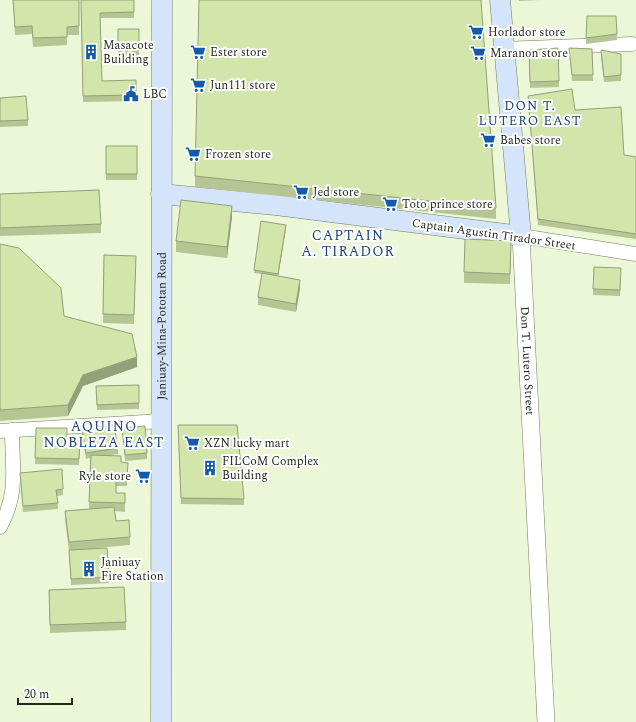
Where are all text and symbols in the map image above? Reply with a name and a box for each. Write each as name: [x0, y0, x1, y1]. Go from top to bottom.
supermarket icon: Horlador store: [467, 23, 485, 41]
place label: Horlador store: [488, 23, 566, 42]
place label: Masacote Building: [103, 36, 154, 69]
building icon: Masacote Building: [82, 43, 100, 61]
supermarket icon: Ester store: [189, 43, 207, 61]
place label: Ester store: [210, 43, 267, 62]
supermarket icon: Maranon store: [469, 44, 487, 62]
place label: Maranon store: [490, 44, 568, 63]
supermarket icon: Jun111 store: [189, 76, 207, 94]
place label: Jun111 store: [210, 76, 276, 95]
public building icon: LBC: [122, 85, 140, 103]
place label: LBC: [143, 85, 167, 104]
district label: DON T. LUTERO EAST: [479, 96, 581, 131]
supermarket icon: Babes store: [479, 131, 497, 149]
place label: Babes store: [500, 131, 561, 150]
supermarket icon: Frozen store: [184, 145, 202, 163]
place label: Frozen store: [205, 145, 271, 164]
supermarket icon: Jed store: [292, 183, 310, 201]
place label: Jed store: [313, 183, 360, 202]
supermarket icon: Toto prince store: [381, 195, 399, 213]
place label: Toto prince store: [402, 195, 493, 214]
street label: Captain Agustin Tirador Street: [411, 214, 577, 255]
district label: CAPTAIN A. TIRADOR: [301, 225, 395, 262]
street label: Janiuay-Mina-Pototan Road: [152, 252, 172, 400]
street label: Don T. Lutero Street: [515, 306, 539, 416]
district label: AQUINO NOBLEZA EAST: [43, 416, 165, 453]
supermarket icon: XZN lucky mart: [183, 434, 201, 452]
place label: XZN lucky mart: [204, 434, 290, 453]
place label: FILCoM Complex Building: [222, 452, 319, 485]
building icon: FILCoM Complex Building: [201, 459, 219, 477]
place label: Ryle store: [79, 467, 131, 486]
supermarket icon: Ryle store: [134, 467, 152, 485]
place label: Janiuay Fire Station: [101, 553, 164, 586]
building icon: Janiuay Fire Station: [80, 560, 98, 578]
scale bar: [18, 680, 72, 706]
text: 20 m: [24, 685, 49, 704]

